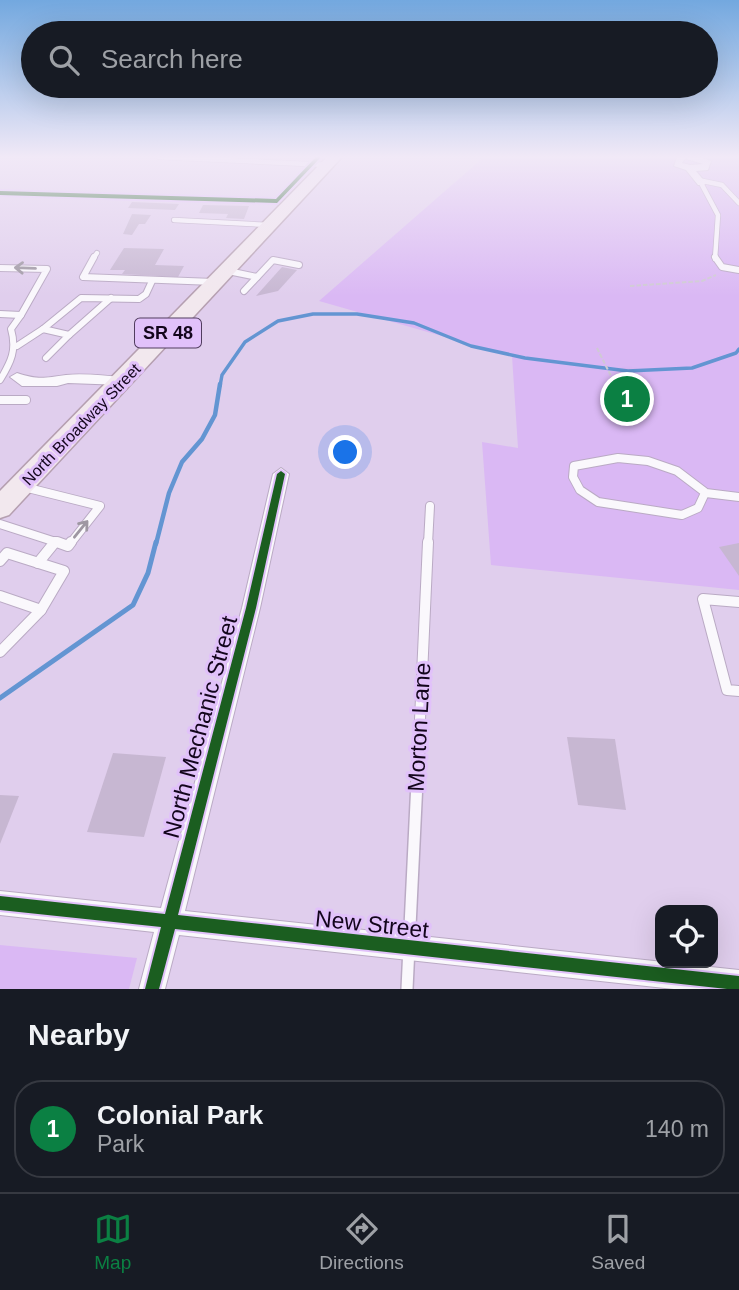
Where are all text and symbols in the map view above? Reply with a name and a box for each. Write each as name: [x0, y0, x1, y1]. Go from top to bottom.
search box: [21, 21, 718, 98]
icon: search: [45, 41, 83, 79]
text: Search here: [101, 44, 243, 74]
one-way arrow: [14, 262, 37, 275]
road number: SR 48: [135, 318, 201, 348]
street label: North Broadway Street: [19, 360, 144, 488]
pin: 1: [604, 373, 650, 425]
your location: [328, 435, 362, 469]
one-way arrow: [74, 520, 89, 538]
street label: North Mechanic Street: [158, 613, 242, 841]
street label: Morton Lane: [403, 662, 435, 792]
street label: New Street: [314, 905, 431, 943]
map controls: [655, 905, 718, 968]
button: locate: [655, 905, 718, 968]
text: Nearby: [28, 1018, 130, 1051]
text: Colonial Park: [97, 1100, 263, 1130]
text: 1: [47, 1116, 59, 1142]
text: 140 m: [645, 1116, 709, 1142]
text: Park: [97, 1131, 144, 1157]
tab: Map: [94, 1210, 132, 1274]
tab: Directions: [319, 1210, 404, 1274]
tab: Saved: [591, 1210, 645, 1274]

